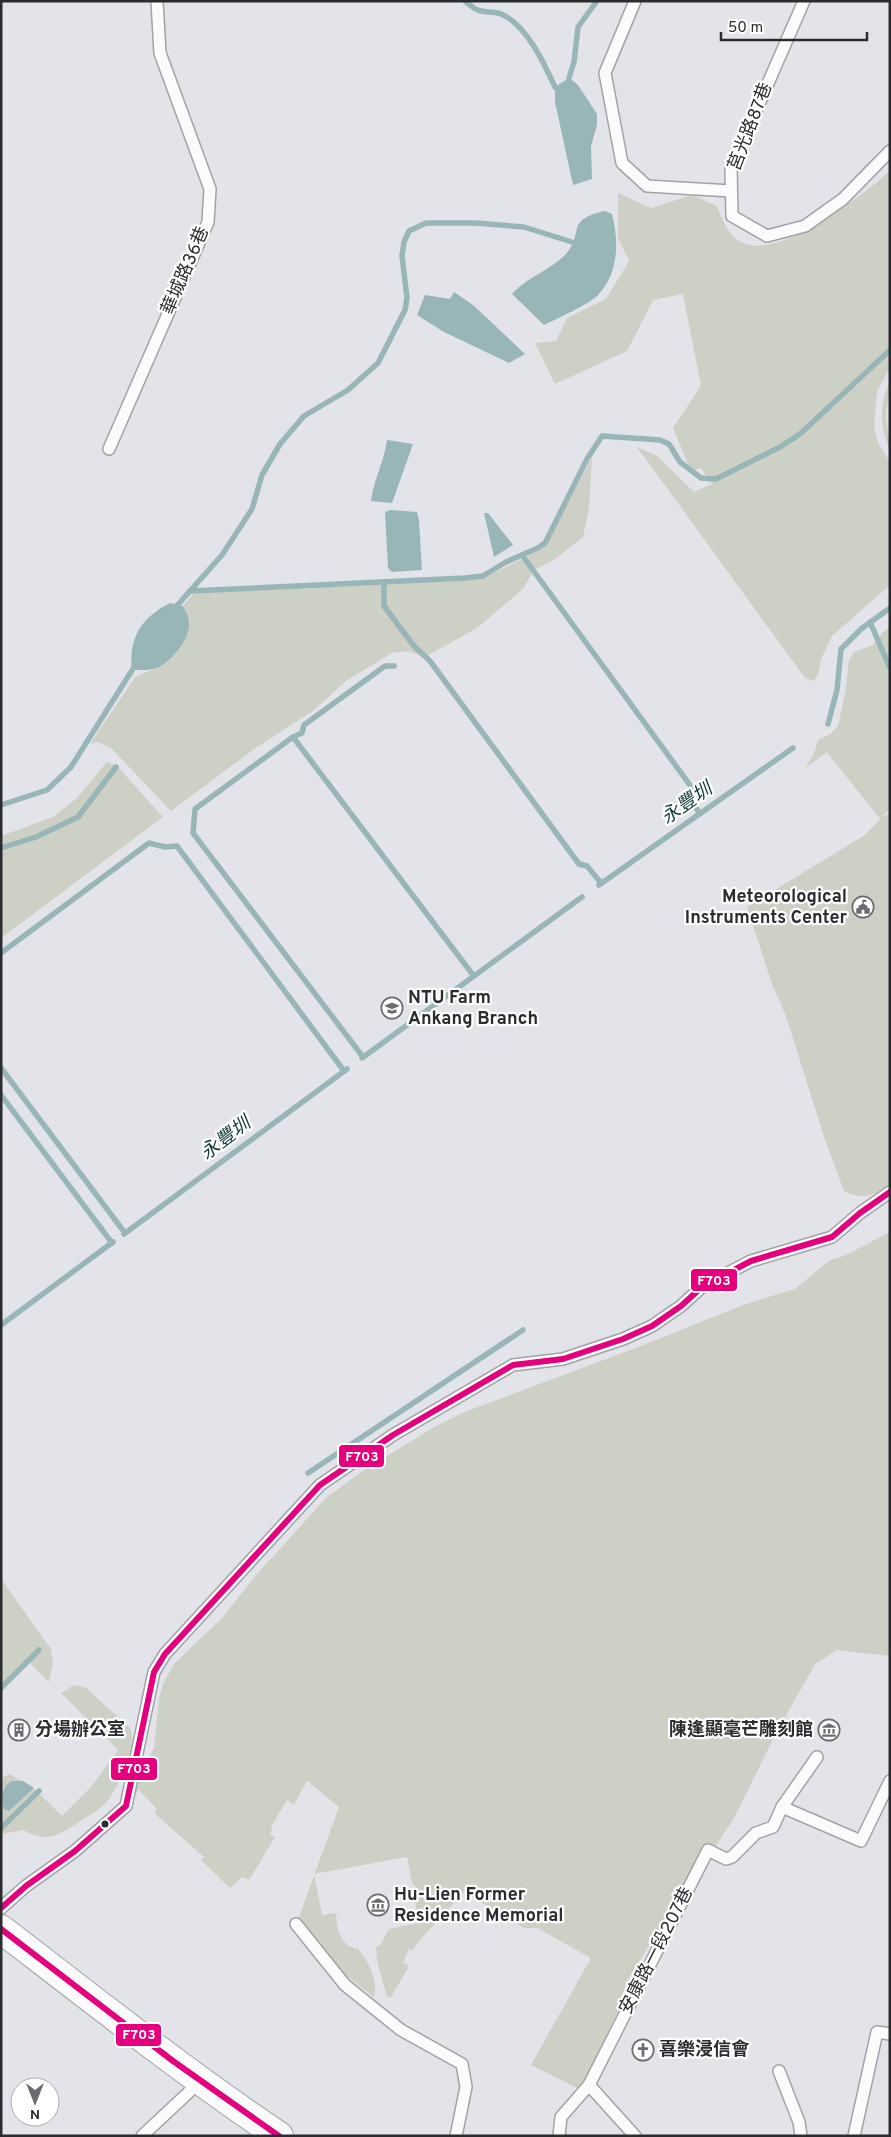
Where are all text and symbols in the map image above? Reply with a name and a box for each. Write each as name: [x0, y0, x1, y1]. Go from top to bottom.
scale bar: [721, 10, 867, 42]
text: 50 m: [728, 19, 763, 38]
street label: 莒光路87巷: [724, 80, 778, 174]
street label: 華城路36巷: [157, 223, 215, 319]
water label: 永豐圳: [657, 776, 720, 830]
place label: Meteorological Instruments Center: [685, 886, 847, 930]
public building icon: Meteorological Instruments Center: [851, 895, 875, 919]
place label: NTU Farm Ankang Branch: [408, 987, 538, 1031]
school or university icon: NTU Farm Ankang Branch: [380, 996, 404, 1020]
water label: 永豐圳: [196, 1110, 258, 1166]
line badge: F703: [690, 1268, 738, 1292]
text: F703: [697, 1273, 731, 1290]
line badge: F703: [338, 1444, 385, 1468]
text: F703: [345, 1449, 379, 1466]
building icon: 分場辦公室: [7, 1718, 31, 1742]
museum icon: 陳逢顯毫芒雕刻館: [817, 1718, 841, 1742]
place label: 分場辦公室: [35, 1719, 125, 1742]
place label: 陳逢顯毫芒雕刻館: [669, 1719, 813, 1742]
line badge: F703: [110, 1757, 158, 1781]
text: F703: [117, 1761, 151, 1778]
unlabelled marker: [100, 1819, 110, 1829]
place label: Hu-Lien Former Residence Memorial: [394, 1884, 563, 1928]
street label: 安康路一段207巷: [615, 1884, 699, 2018]
museum icon: Hu-Lien Former Residence Memorial: [366, 1893, 390, 1917]
line badge: F703: [115, 2023, 162, 2047]
text: F703: [122, 2027, 156, 2044]
church icon: 喜樂浸信會: [631, 2038, 655, 2062]
place label: 喜樂浸信會: [659, 2039, 750, 2062]
north arrow: [10, 2077, 60, 2127]
text: N: [30, 2105, 40, 2122]

